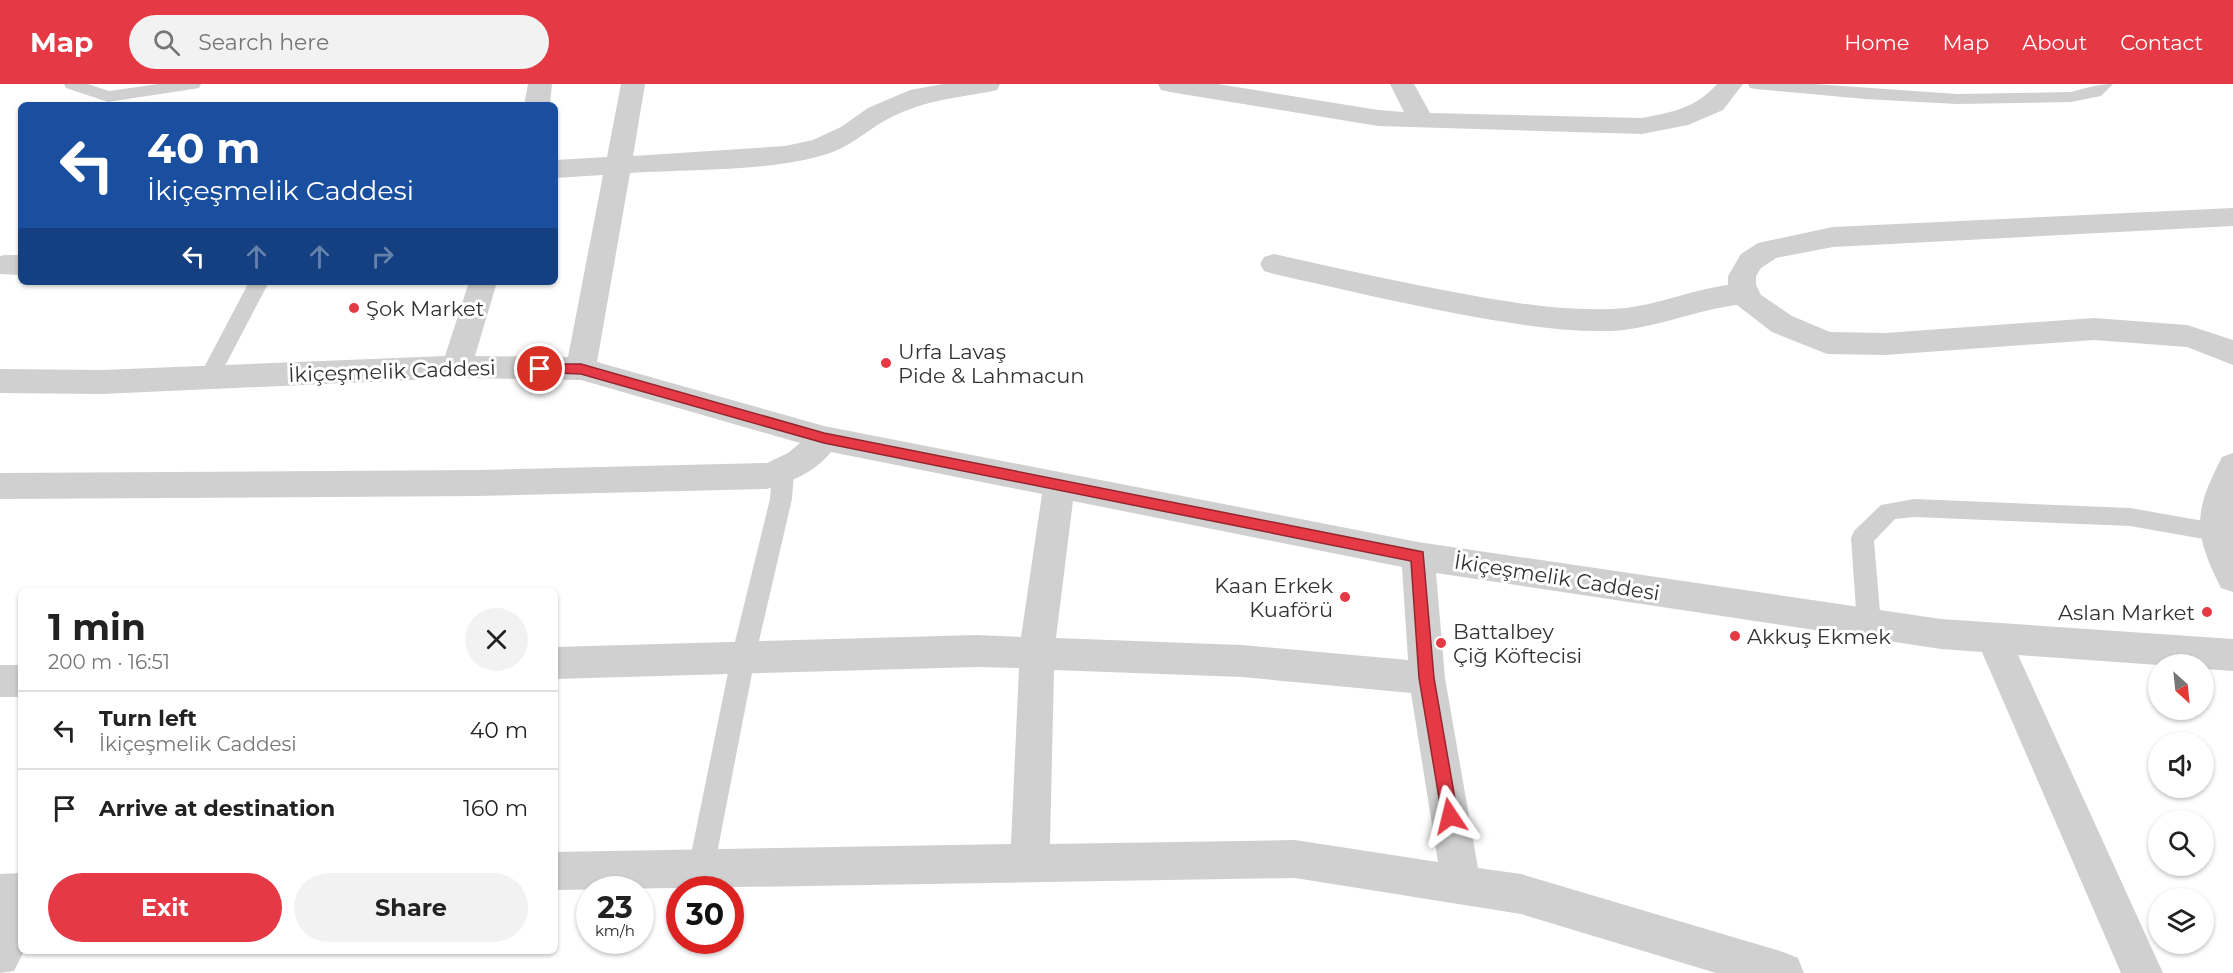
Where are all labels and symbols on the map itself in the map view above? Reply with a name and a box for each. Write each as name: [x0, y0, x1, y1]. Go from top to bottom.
place label: Şok Market: [366, 296, 484, 321]
marker: Şok Market: [347, 301, 361, 315]
place label: Urfa Lavaş Pide & Lahmacun: [898, 339, 1084, 388]
pin: [514, 343, 565, 394]
street label: İkiçeşmelik Caddesi: [288, 355, 496, 387]
marker: Urfa Lavaş Pide & Lahmacun: [879, 356, 893, 370]
street label: İkiçeşmelik Caddesi: [1453, 548, 1661, 606]
place label: Kaan Erkek Kuaförü: [1214, 573, 1333, 622]
marker: Kaan Erkek Kuaförü: [1338, 590, 1352, 604]
place label: Aslan Market: [2058, 600, 2195, 625]
marker: Aslan Market: [2200, 605, 2214, 619]
place label: Battalbey Çiğ Köftecisi: [1453, 619, 1582, 668]
place label: Akkuş Ekmek: [1747, 624, 1891, 649]
marker: Akkuş Ekmek: [1728, 629, 1742, 643]
marker: Battalbey Çiğ Köftecisi: [1434, 636, 1448, 650]
north arrow: [2148, 654, 2214, 720]
position arrow: [1418, 784, 1482, 848]
speed limit sign: 30: [666, 876, 744, 954]

